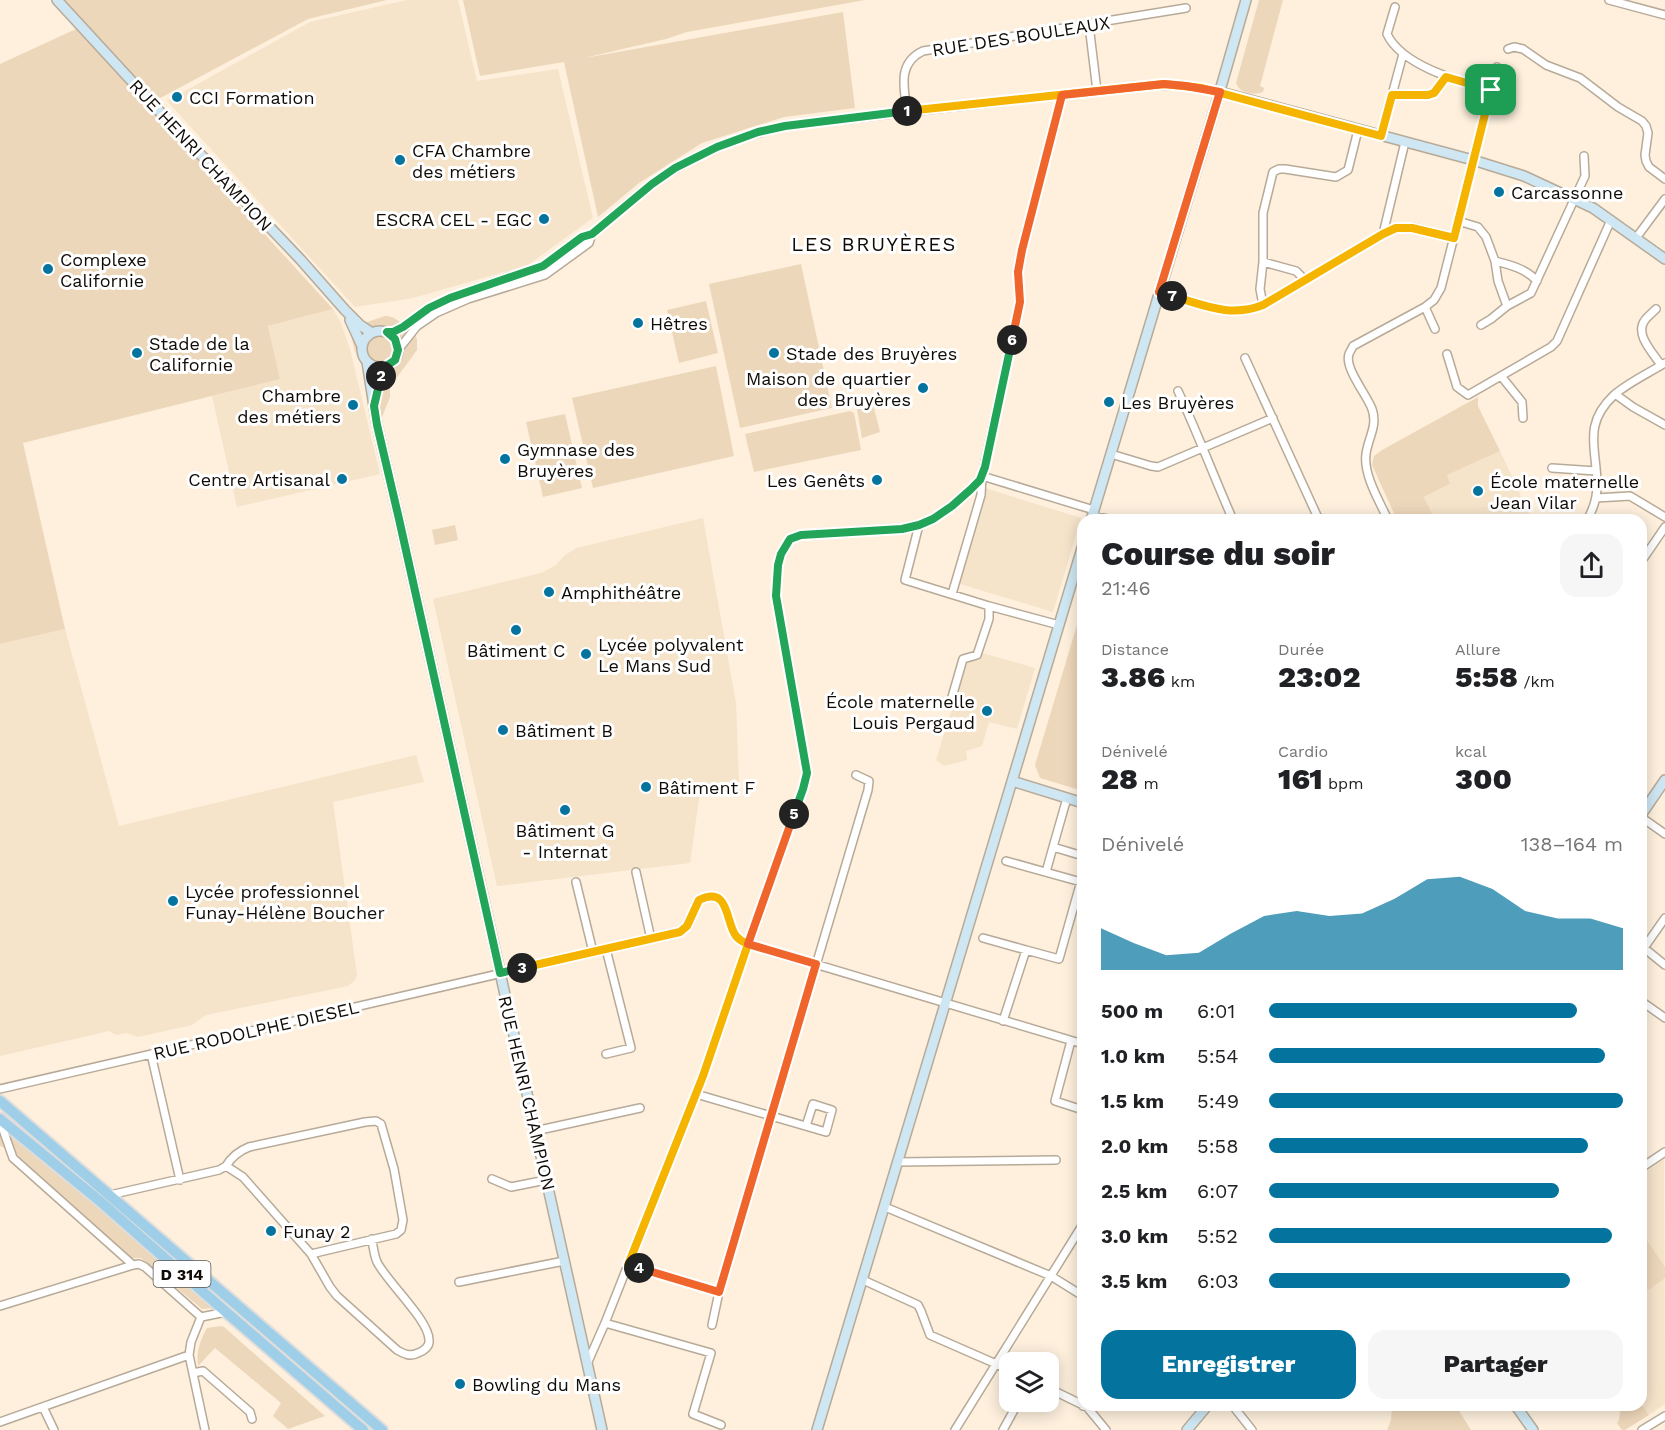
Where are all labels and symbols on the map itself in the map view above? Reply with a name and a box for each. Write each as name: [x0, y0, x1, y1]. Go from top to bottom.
street label: RUE DES BOULEAUX: [931, 12, 1112, 60]
pin: [1465, 64, 1516, 115]
street label: RUE HENRI CHAMPION: [125, 75, 277, 235]
place label: CCI Formation: [189, 87, 315, 108]
marker: CCI Formation: [170, 90, 184, 104]
pin: 1: [892, 96, 922, 126]
place label: CFA Chambre des métiers: [412, 140, 531, 182]
marker: CFA Chambre des métiers: [393, 153, 407, 167]
place label: Carcassonne: [1511, 182, 1623, 203]
marker: Carcassonne: [1492, 185, 1506, 199]
place label: ESCRA CEL - EGC: [375, 209, 532, 230]
marker: ESCRA CEL - EGC: [537, 212, 551, 226]
district label: LES BRUYÈRES: [791, 232, 957, 256]
place label: Complexe Californie: [60, 249, 147, 291]
marker: Complexe Californie: [41, 262, 55, 276]
pin: 7: [1157, 281, 1187, 311]
place label: Hêtres: [650, 313, 708, 334]
marker: Hêtres: [631, 316, 645, 330]
pin: 6: [997, 325, 1027, 355]
place label: Stade de la Californie: [149, 333, 250, 375]
place label: Stade des Bruyères: [786, 343, 957, 364]
marker: Stade de la Californie: [130, 346, 144, 360]
marker: Stade des Bruyères: [767, 346, 781, 360]
pin: 2: [366, 361, 396, 391]
place label: Maison de quartier des Bruyères: [746, 368, 911, 410]
marker: Maison de quartier des Bruyères: [916, 381, 930, 395]
place label: Chambre des métiers: [237, 385, 341, 427]
place label: Les Bruyères: [1121, 392, 1234, 413]
marker: Les Bruyères: [1102, 395, 1116, 409]
marker: Chambre des métiers: [346, 398, 360, 412]
place label: Gymnase des Bruyères: [517, 439, 635, 481]
marker: Gymnase des Bruyères: [498, 452, 512, 466]
place label: Centre Artisanal: [188, 469, 330, 490]
place label: Les Genêts: [767, 470, 865, 491]
place label: École maternelle Jean Vilar: [1490, 471, 1639, 513]
marker: Centre Artisanal: [335, 472, 349, 486]
marker: Les Genêts: [870, 473, 884, 487]
marker: École maternelle Jean Vilar: [1471, 484, 1485, 498]
place label: Amphithéâtre: [561, 582, 681, 603]
marker: Amphithéâtre: [542, 585, 556, 599]
marker: Bâtiment C: [509, 623, 523, 637]
place label: Lycée polyvalent Le Mans Sud: [598, 634, 744, 676]
place label: Bâtiment C: [467, 640, 565, 661]
marker: Lycée polyvalent Le Mans Sud: [579, 647, 593, 661]
place label: École maternelle Louis Pergaud: [826, 691, 975, 733]
marker: École maternelle Louis Pergaud: [980, 704, 994, 718]
place label: Bâtiment B: [515, 720, 613, 741]
marker: Bâtiment B: [496, 723, 510, 737]
place label: Bâtiment F: [658, 777, 755, 798]
marker: Bâtiment F: [639, 780, 653, 794]
pin: 5: [779, 799, 809, 829]
marker: Bâtiment G - Internat: [558, 803, 572, 817]
place label: Bâtiment G - Internat: [515, 820, 615, 862]
place label: Lycée professionnel Funay-Hélène Boucher: [185, 881, 385, 923]
marker: Lycée professionnel Funay-Hélène Boucher: [166, 894, 180, 908]
pin: 3: [507, 953, 537, 983]
street label: RUE HENRI CHAMPION: [494, 993, 560, 1193]
street label: RUE RODOLPHE DIESEL: [151, 996, 361, 1064]
place label: Funay 2: [283, 1221, 351, 1242]
marker: Funay 2: [264, 1224, 278, 1238]
pin: 4: [624, 1253, 654, 1283]
road number: D 314: [154, 1261, 210, 1287]
place label: Bowling du Mans: [472, 1374, 621, 1395]
marker: Bowling du Mans: [453, 1377, 467, 1391]

